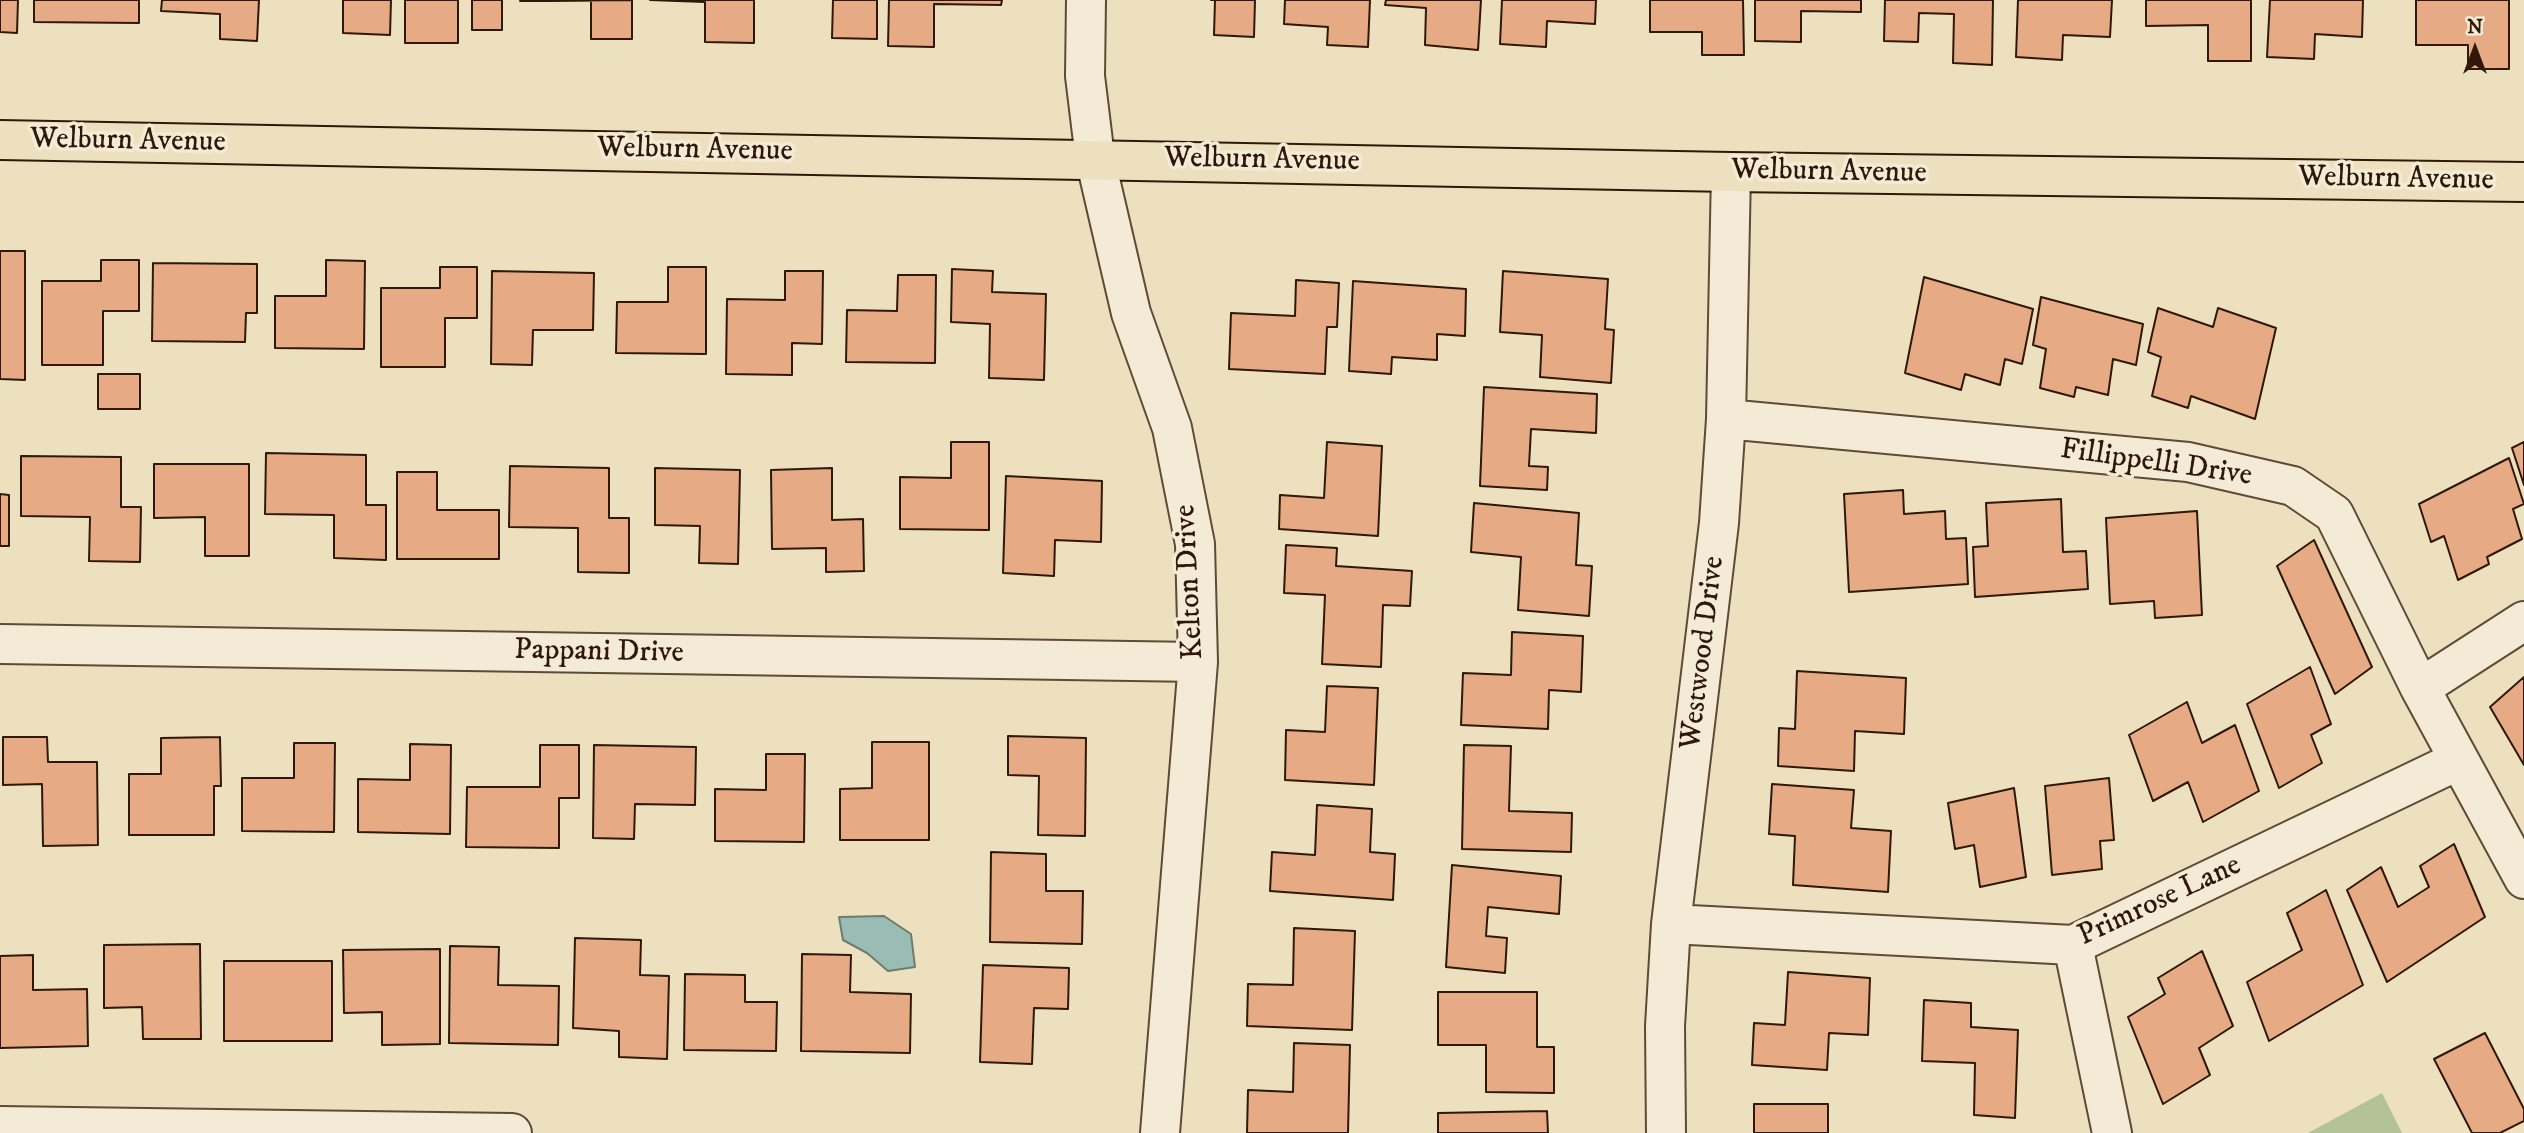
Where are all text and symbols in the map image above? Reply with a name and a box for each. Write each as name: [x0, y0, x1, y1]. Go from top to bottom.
north arrow: [2440, 14, 2510, 84]
text: N: [2467, 16, 2483, 39]
street label: Welburn Avenue: [30, 122, 226, 162]
street label: Welburn Avenue: [597, 131, 793, 171]
street label: Welburn Avenue: [1164, 141, 1360, 181]
street label: Welburn Avenue: [1731, 153, 1927, 193]
street label: Welburn Avenue: [2298, 160, 2494, 200]
street label: Fillippelli Drive: [2058, 433, 2254, 495]
street label: Kelton Drive: [1169, 504, 1213, 660]
street label: Westwood Drive: [1674, 554, 1734, 752]
street label: Pappani Drive: [514, 634, 684, 672]
street label: Primrose Lane: [2073, 849, 2247, 955]

